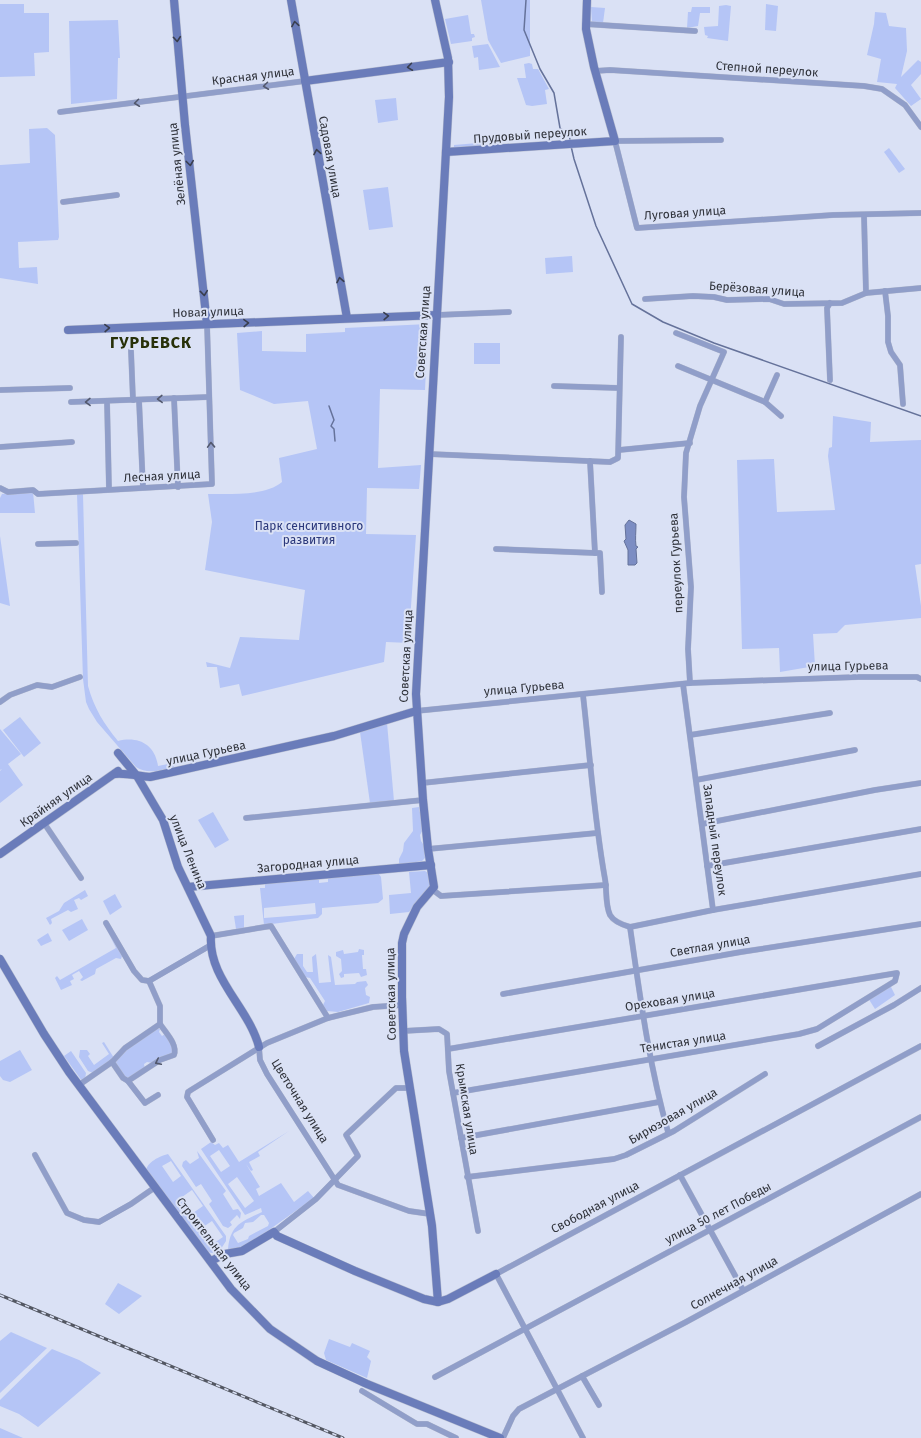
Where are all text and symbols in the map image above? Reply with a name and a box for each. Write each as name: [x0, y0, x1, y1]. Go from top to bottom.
one-way arrow: [291, 21, 300, 27]
one-way arrow: [173, 36, 182, 42]
street label: Степной переулок: [715, 58, 819, 80]
one-way arrow: [407, 62, 413, 71]
street label: Красная улица: [211, 64, 295, 88]
one-way arrow: [263, 81, 269, 90]
one-way arrow: [134, 98, 140, 107]
street label: Садовая улица: [316, 115, 344, 199]
street label: Зелёная улица: [166, 122, 188, 206]
street label: Прудовый переулок: [473, 124, 588, 146]
one-way arrow: [313, 149, 322, 155]
one-way arrow: [185, 160, 194, 167]
street label: Луговая улица: [644, 203, 726, 223]
one-way arrow: [336, 277, 345, 283]
street label: Берёзовая улица: [709, 279, 805, 299]
street label: Советская улица: [413, 285, 433, 379]
one-way arrow: [199, 290, 208, 296]
street label: Новая улица: [172, 304, 244, 320]
one-way arrow: [383, 312, 389, 321]
one-way arrow: [243, 319, 249, 327]
one-way arrow: [104, 324, 110, 332]
district label: ГУРЬЕВСК: [110, 333, 192, 352]
one-way arrow: [157, 395, 163, 403]
one-way arrow: [85, 397, 91, 406]
one-way arrow: [206, 442, 215, 448]
street label: Лесная улица: [123, 467, 201, 485]
street label: переулок Гурьева: [666, 512, 686, 614]
park label: Парк сенситивного развития: [255, 519, 363, 547]
street label: Советская улица: [397, 609, 415, 703]
street label: улица Гурьева: [808, 658, 888, 674]
street label: улица Гурьева: [483, 678, 565, 698]
street label: улица Гурьева: [165, 738, 247, 768]
street label: Крайняя улица: [17, 770, 95, 830]
street label: Западный переулок: [700, 783, 730, 897]
street label: улица Ленина: [167, 813, 209, 891]
street label: Загородная улица: [256, 853, 360, 875]
street label: Светлая улица: [669, 932, 751, 960]
street label: Советская улица: [383, 947, 399, 1041]
street label: Ореховая улица: [624, 986, 716, 1014]
street label: Тенистая улица: [639, 1028, 727, 1056]
street label: Цветочная улица: [268, 1056, 332, 1146]
one-way arrow: [155, 1057, 162, 1065]
street label: Крымская улица: [453, 1062, 481, 1156]
street label: Бирюзовая улица: [626, 1085, 720, 1147]
street label: Свободная улица: [549, 1178, 641, 1236]
street label: улица 50 лет Победы: [663, 1179, 773, 1247]
street label: Строительная улица: [173, 1195, 255, 1293]
street label: Солнечная улица: [688, 1253, 780, 1313]

